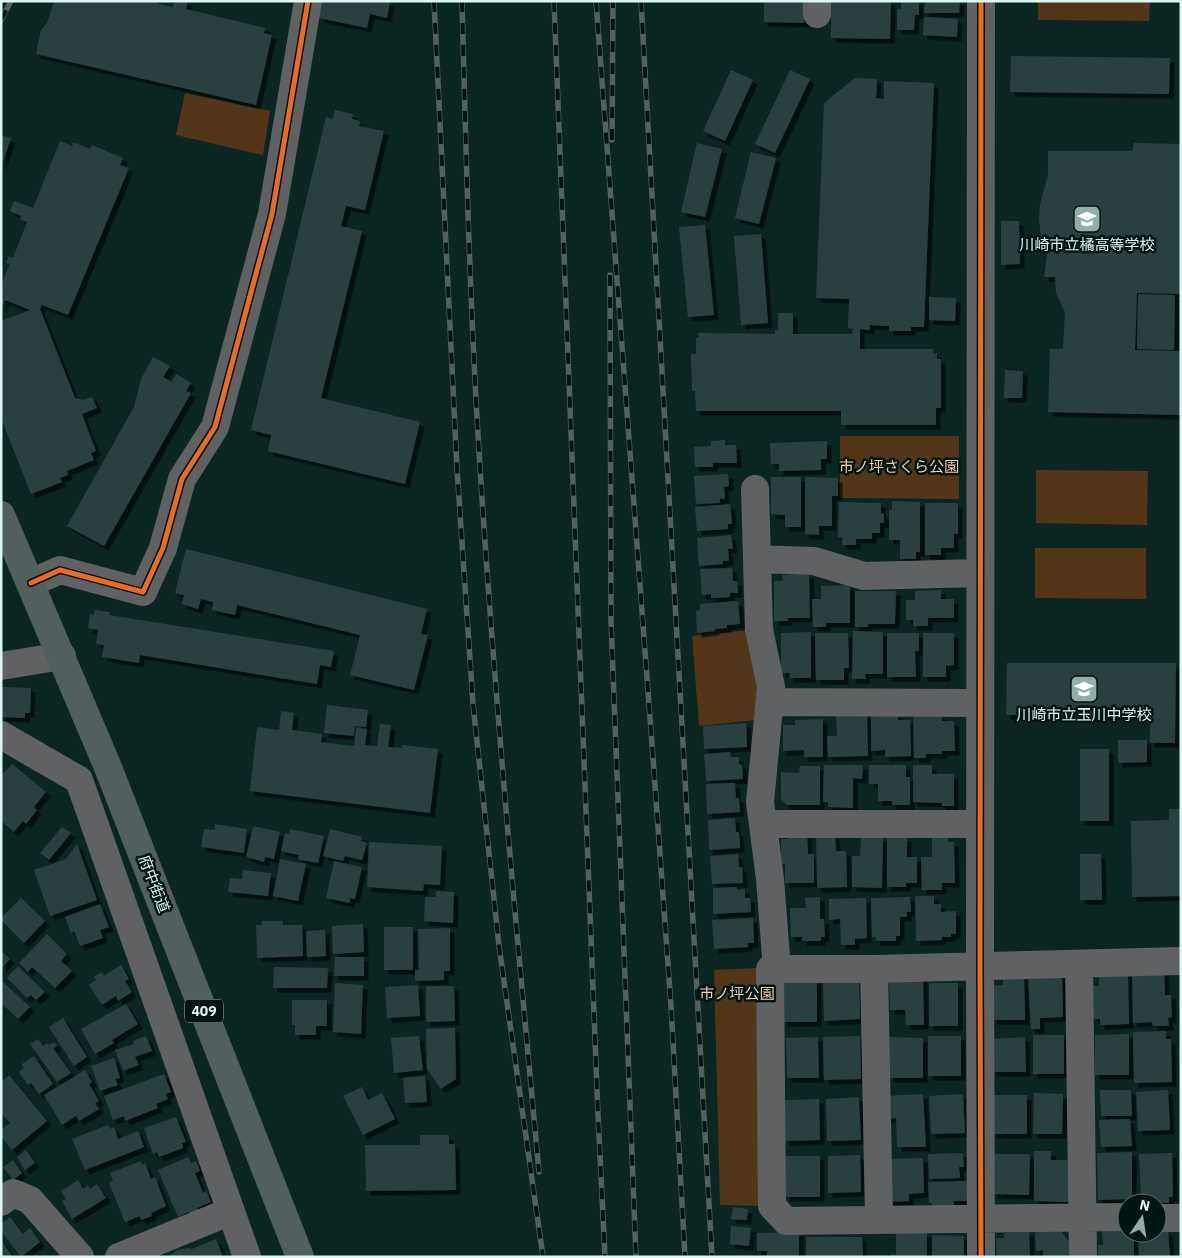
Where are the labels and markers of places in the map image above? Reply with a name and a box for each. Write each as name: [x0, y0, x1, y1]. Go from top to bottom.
school or university icon: 川崎市立橘高等学校: [1072, 204, 1102, 234]
place label: 川崎市立橘高等学校: [1019, 235, 1155, 254]
school or university icon: 川崎市立玉川中学校: [1069, 674, 1099, 704]
place label: 川崎市立玉川中学校: [1016, 705, 1152, 724]

